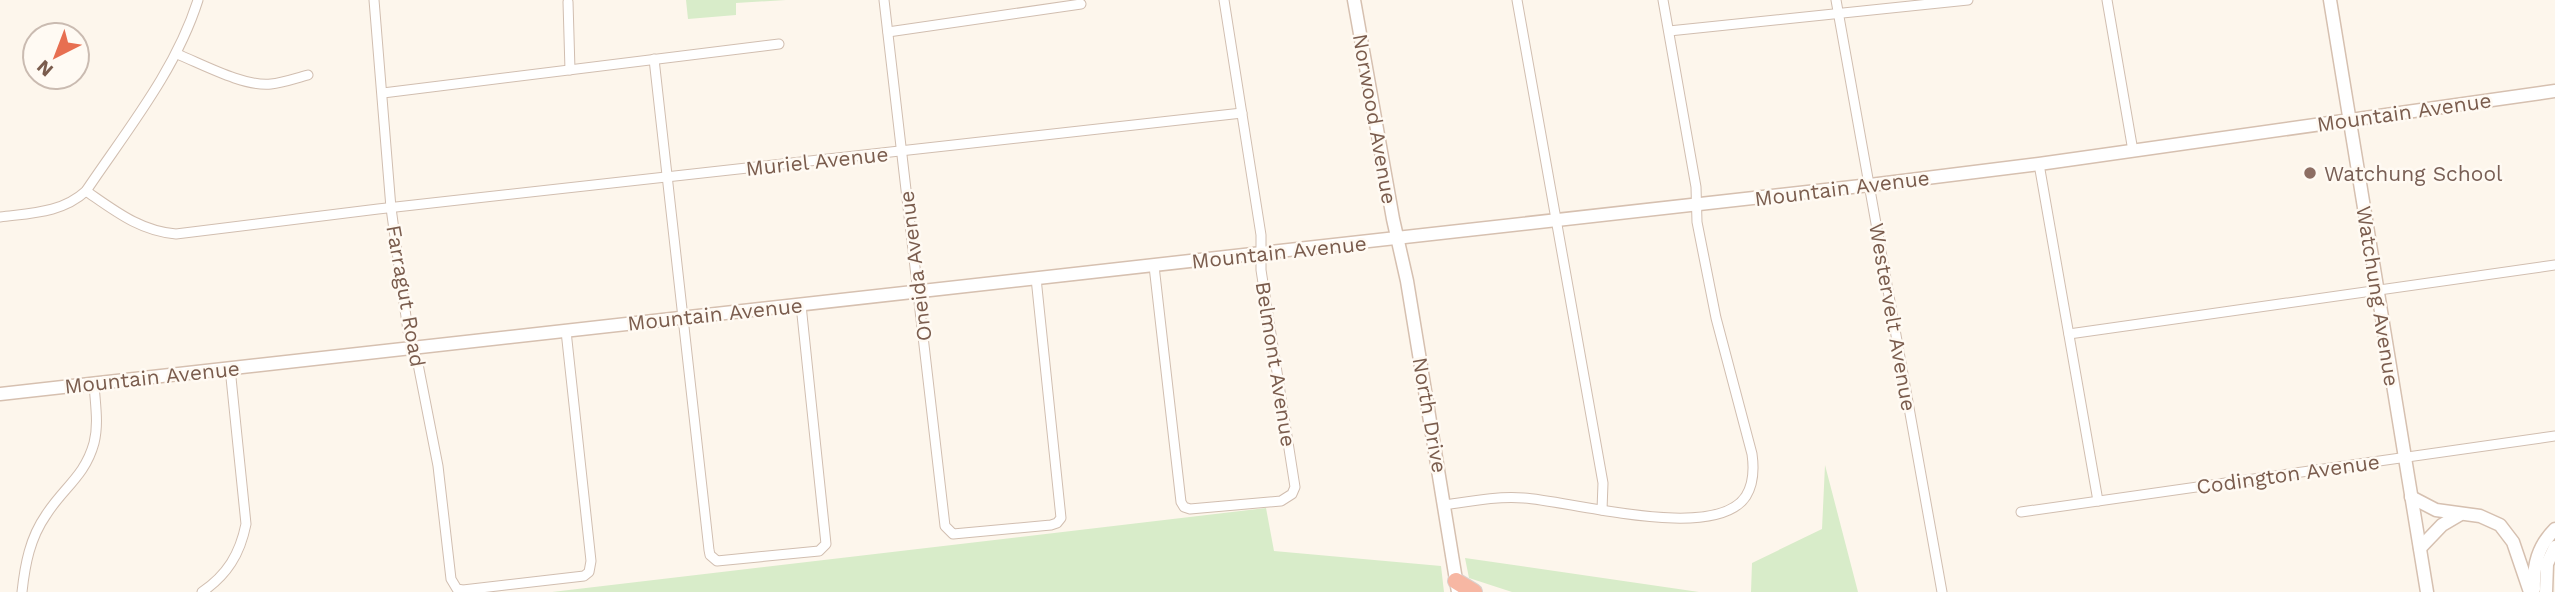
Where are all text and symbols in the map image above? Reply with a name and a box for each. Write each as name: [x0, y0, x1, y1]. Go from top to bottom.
north arrow: [21, 21, 91, 91]
street label: Norwood Avenue: [1348, 32, 1402, 206]
text: N: [32, 55, 58, 82]
street label: Mountain Avenue: [2315, 87, 2493, 137]
street label: Muriel Avenue: [744, 141, 890, 181]
place label: Watchung School: [2324, 161, 2503, 186]
street label: Mountain Avenue: [1753, 165, 1931, 211]
marker: Watchung School: [2302, 165, 2318, 181]
street label: Oneida Avenue: [893, 189, 937, 343]
street label: Watchung Avenue: [2351, 204, 2405, 388]
street label: Westervelt Avenue: [1864, 221, 1922, 413]
street label: Farragut Road: [381, 223, 431, 369]
street label: Mountain Avenue: [1190, 230, 1368, 274]
street label: Belmont Avenue: [1251, 280, 1301, 448]
street label: Mountain Avenue: [626, 292, 804, 336]
street label: Mountain Avenue: [63, 355, 241, 399]
street label: North Drive: [1408, 355, 1452, 475]
street label: Codington Avenue: [2195, 449, 2381, 499]

